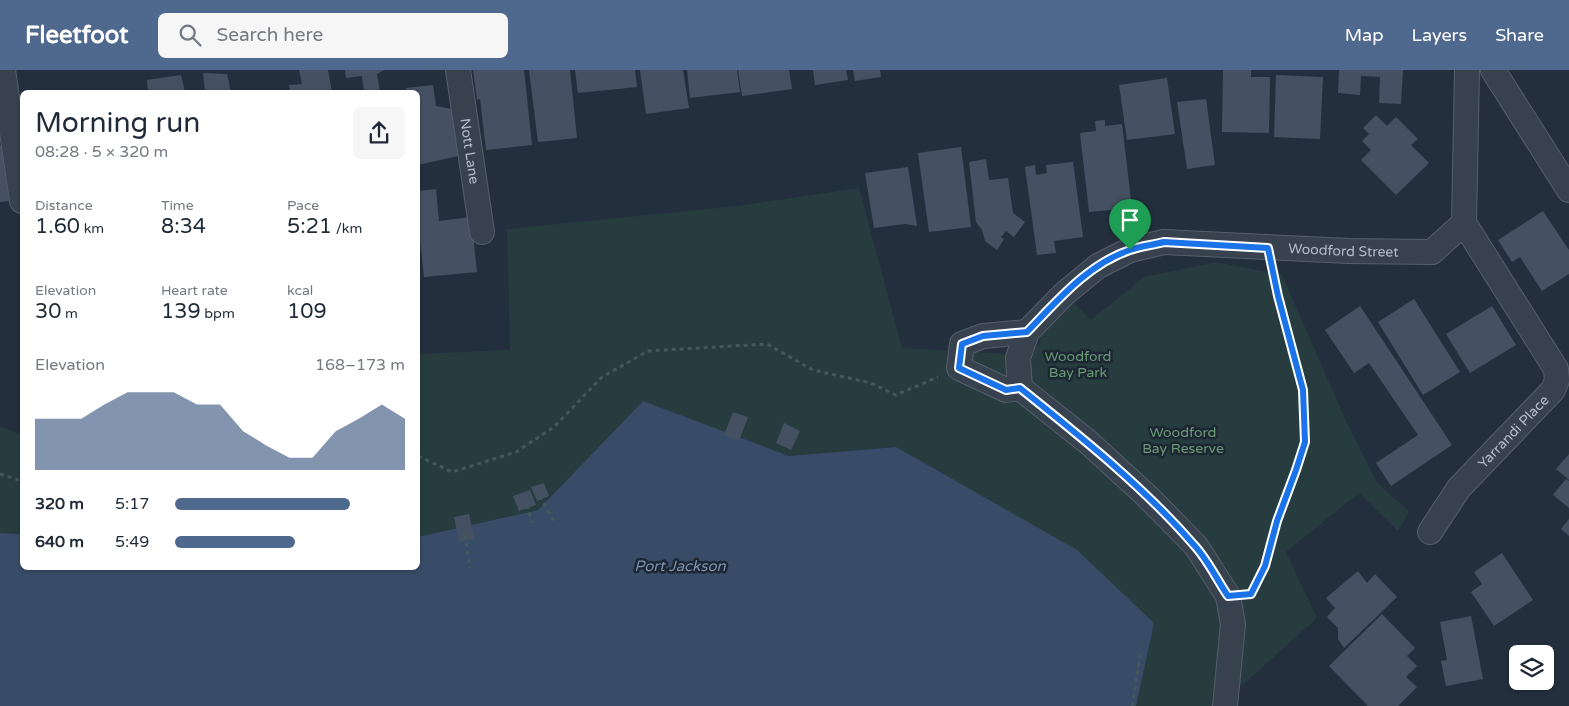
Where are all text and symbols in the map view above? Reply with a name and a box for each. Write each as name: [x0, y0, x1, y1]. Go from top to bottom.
search box: [158, 13, 508, 58]
text: Fleetfoot: [25, 21, 128, 50]
icon: search: [176, 21, 204, 49]
text: Search here: [216, 24, 323, 46]
text: Map: [1345, 24, 1384, 46]
text: Layers: [1412, 24, 1467, 46]
text: Share: [1495, 24, 1544, 46]
text: Morning run: [35, 106, 200, 140]
button: share: [353, 107, 405, 159]
street label: Nott Lane: [456, 117, 483, 185]
text: 08:28 · 5 × 320 m: [35, 142, 168, 162]
text: Distance: [35, 197, 93, 214]
text: Time: [161, 197, 194, 214]
text: Pace: [287, 197, 319, 214]
pin: [1109, 199, 1151, 250]
icon: arrive: [1116, 206, 1144, 234]
text: 1.60: [35, 214, 80, 239]
text: 8:34: [161, 214, 206, 239]
text: 5:21: [287, 214, 332, 239]
text: km: [80, 220, 104, 237]
text: /km: [332, 220, 362, 237]
street label: Woodford Street: [1288, 240, 1399, 261]
text: Elevation: [35, 282, 96, 299]
text: Heart rate: [161, 282, 228, 299]
text: kcal: [287, 282, 313, 299]
text: 30: [35, 299, 61, 324]
text: 139: [161, 299, 201, 324]
text: 109: [287, 299, 327, 324]
text: m: [61, 305, 78, 322]
text: bpm: [201, 305, 235, 322]
park label: Woodford Bay Park: [1045, 348, 1111, 381]
text: Elevation: [35, 355, 105, 375]
text: 168–173 m: [315, 355, 405, 375]
street label: Yarrandi Place: [1475, 392, 1553, 472]
park label: Woodford Bay Reserve: [1142, 424, 1224, 457]
text: 320 m: [35, 494, 84, 514]
text: 5:17: [115, 494, 149, 514]
text: 640 m: [35, 532, 84, 552]
text: 5:49: [115, 532, 149, 552]
water label: Port Jackson: [634, 557, 727, 575]
map controls: [1509, 645, 1554, 690]
button: layers: [1509, 645, 1554, 690]

